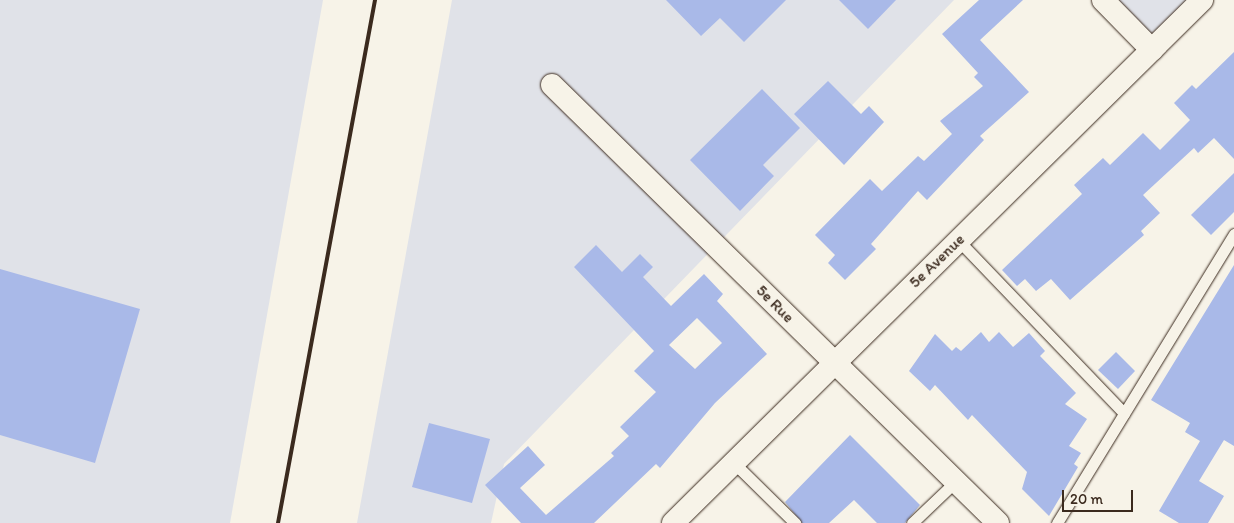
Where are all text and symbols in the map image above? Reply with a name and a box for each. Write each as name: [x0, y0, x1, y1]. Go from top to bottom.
street label: 5e Avenue: [905, 230, 969, 292]
street label: 5e Rue: [752, 281, 798, 327]
scale bar: [1064, 480, 1135, 512]
text: 20 m: [1070, 490, 1103, 508]

